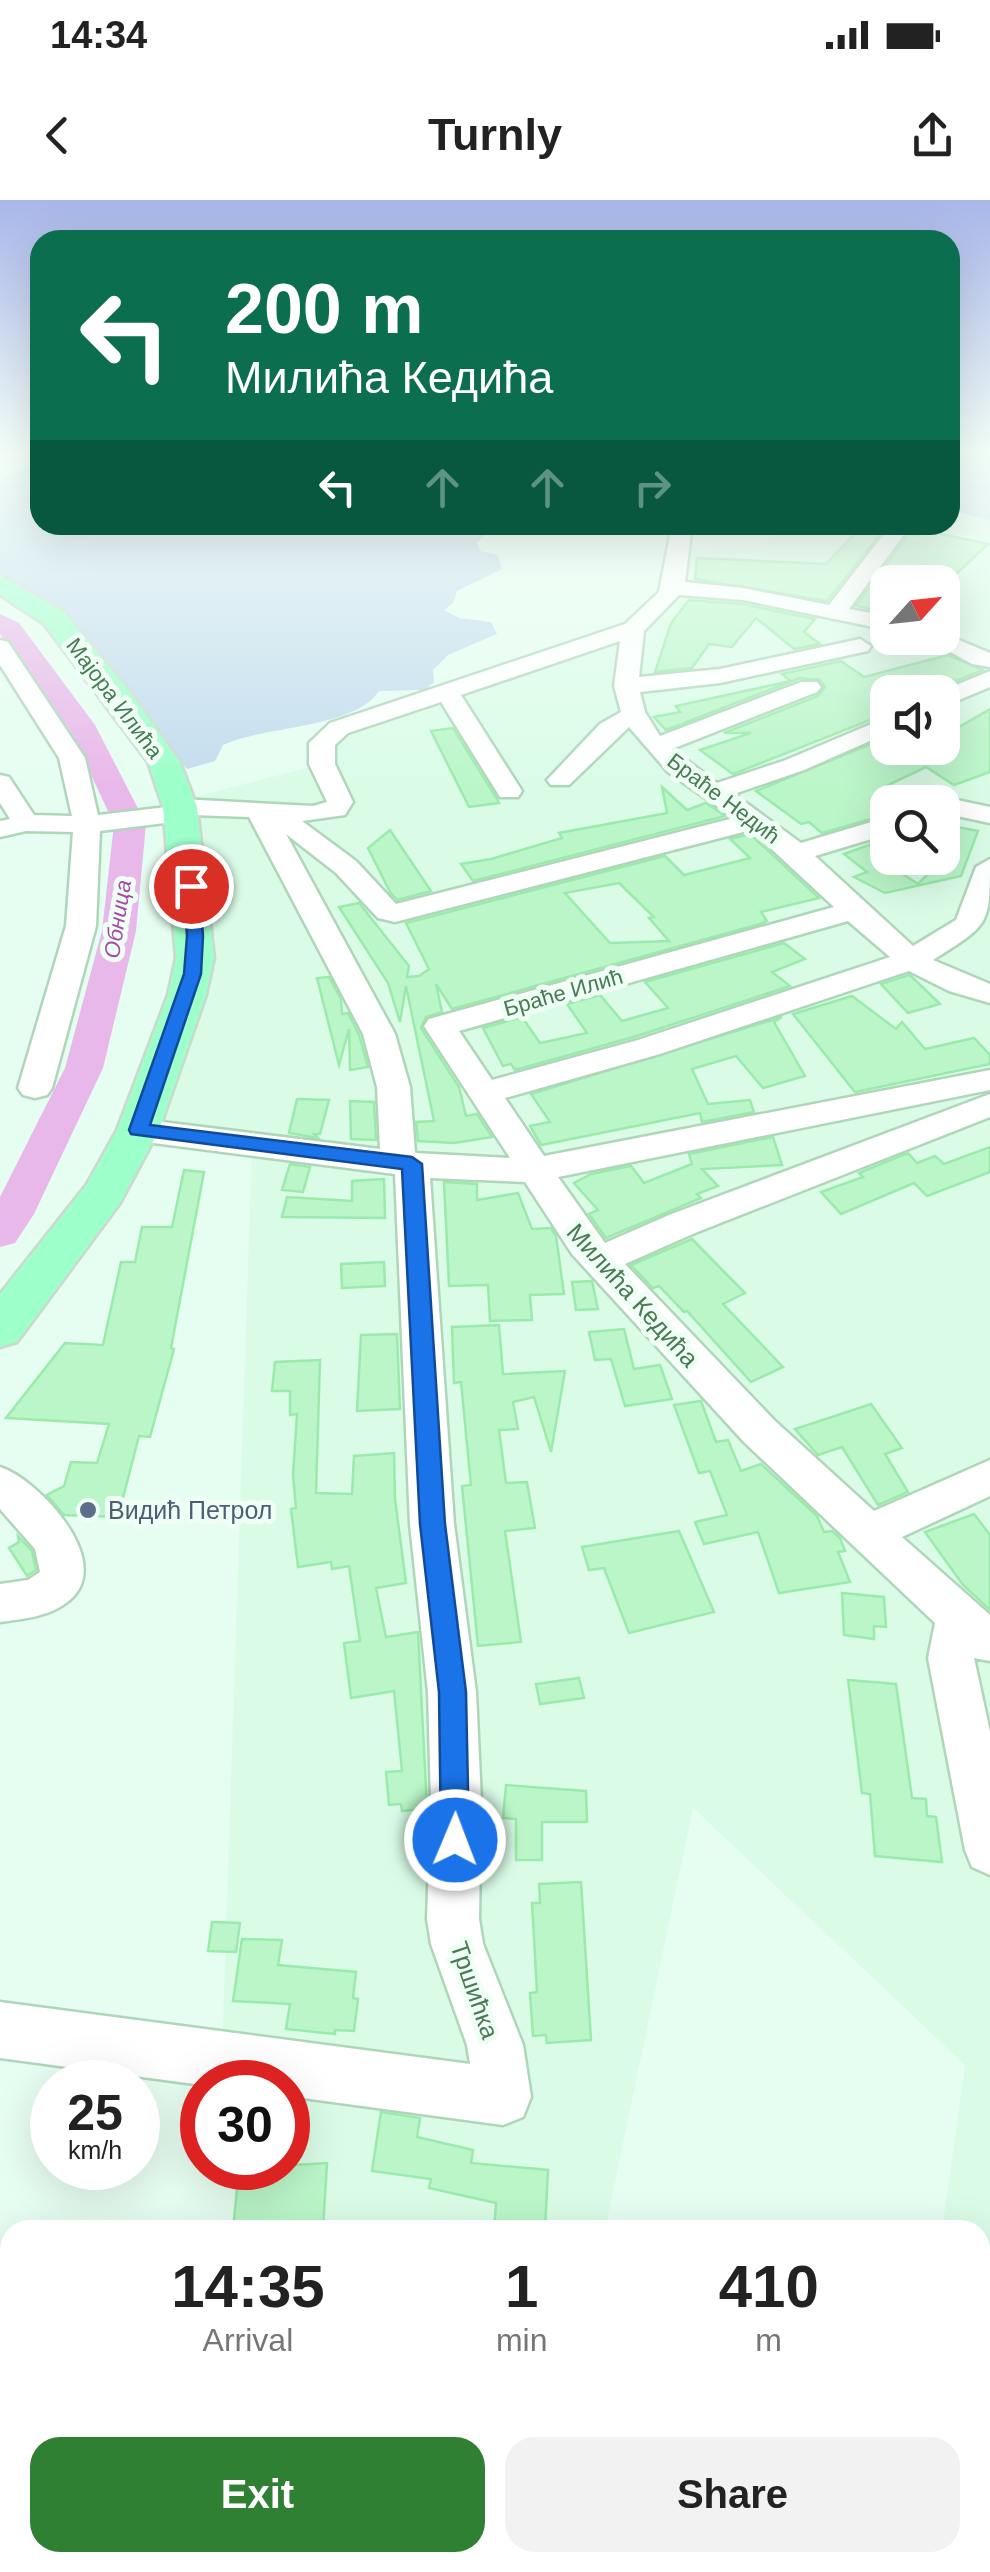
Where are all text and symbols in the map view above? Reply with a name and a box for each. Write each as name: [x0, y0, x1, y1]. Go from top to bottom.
text: 14:34: [50, 14, 147, 56]
icon: back: [30, 108, 85, 163]
icon: share: [905, 108, 960, 163]
text: Turnly: [428, 109, 562, 160]
icon: left: [60, 270, 190, 400]
text: 200 m: [225, 270, 423, 348]
text: Милића Кедића: [225, 352, 553, 403]
icon: left: [310, 460, 365, 515]
icon: ahead: [415, 460, 470, 515]
icon: ahead: [520, 460, 575, 515]
icon: right: [625, 460, 680, 515]
north arrow: [870, 565, 960, 655]
map controls: [870, 565, 960, 875]
street label: Мајора Илића: [61, 633, 168, 764]
button: sound: [870, 675, 960, 765]
street label: Браће Недић: [662, 748, 785, 849]
button: search: [870, 785, 960, 875]
pin: [149, 844, 234, 929]
icon: arrive: [164, 859, 219, 914]
water label: Обница: [99, 878, 136, 960]
street label: Браће Илић: [501, 964, 626, 1021]
street label: Милића Кедића: [562, 1218, 704, 1372]
place label: Видић Петрол: [108, 1496, 272, 1524]
marker: Видић Петрол: [77, 1499, 99, 1521]
position arrow: [403, 1788, 507, 1892]
street label: Тршићка: [445, 1938, 505, 2042]
speed limit sign: 30: [180, 2060, 310, 2190]
text: 25: [67, 2085, 123, 2141]
text: km/h: [68, 2136, 122, 2164]
text: 14:35: [171, 2253, 325, 2320]
text: 1: [505, 2253, 538, 2320]
text: 410: [719, 2253, 819, 2320]
text: Arrival: [203, 2322, 293, 2358]
text: min: [496, 2322, 547, 2358]
text: m: [755, 2322, 782, 2358]
button: Exit: [30, 2437, 485, 2552]
button: Share: [505, 2437, 960, 2552]

